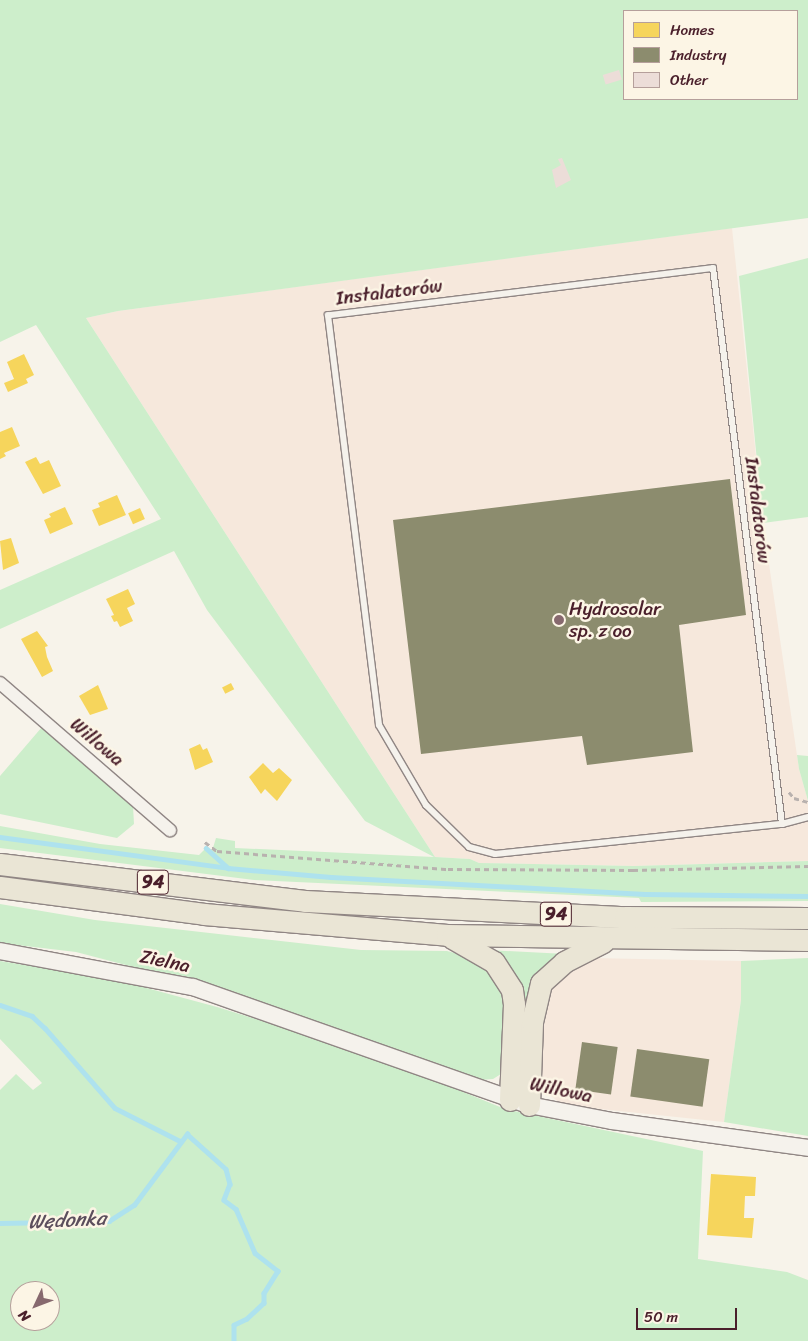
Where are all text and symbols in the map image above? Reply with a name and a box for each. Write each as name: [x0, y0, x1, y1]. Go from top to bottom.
legend: [623, 10, 798, 100]
text: Homes: [670, 17, 714, 43]
text: Industry: [670, 42, 727, 68]
text: Other: [670, 67, 708, 93]
street label: Instalatorów: [335, 274, 443, 310]
street label: Instalatorów: [740, 456, 776, 564]
place label: Hydrosolar sp. z oo: [569, 598, 661, 642]
marker: Hydrosolar sp. z oo: [553, 614, 565, 626]
street label: Willowa: [66, 713, 128, 771]
road number: 94: [137, 866, 169, 898]
road number: 94: [540, 899, 572, 930]
street label: Zielna: [138, 945, 192, 977]
street label: Willowa: [528, 1072, 594, 1108]
water label: Wędonka: [28, 1206, 106, 1234]
north arrow: [10, 1281, 60, 1331]
scale bar: [638, 1298, 739, 1330]
text: N: [12, 1304, 37, 1328]
text: 50 m: [644, 1304, 678, 1330]

